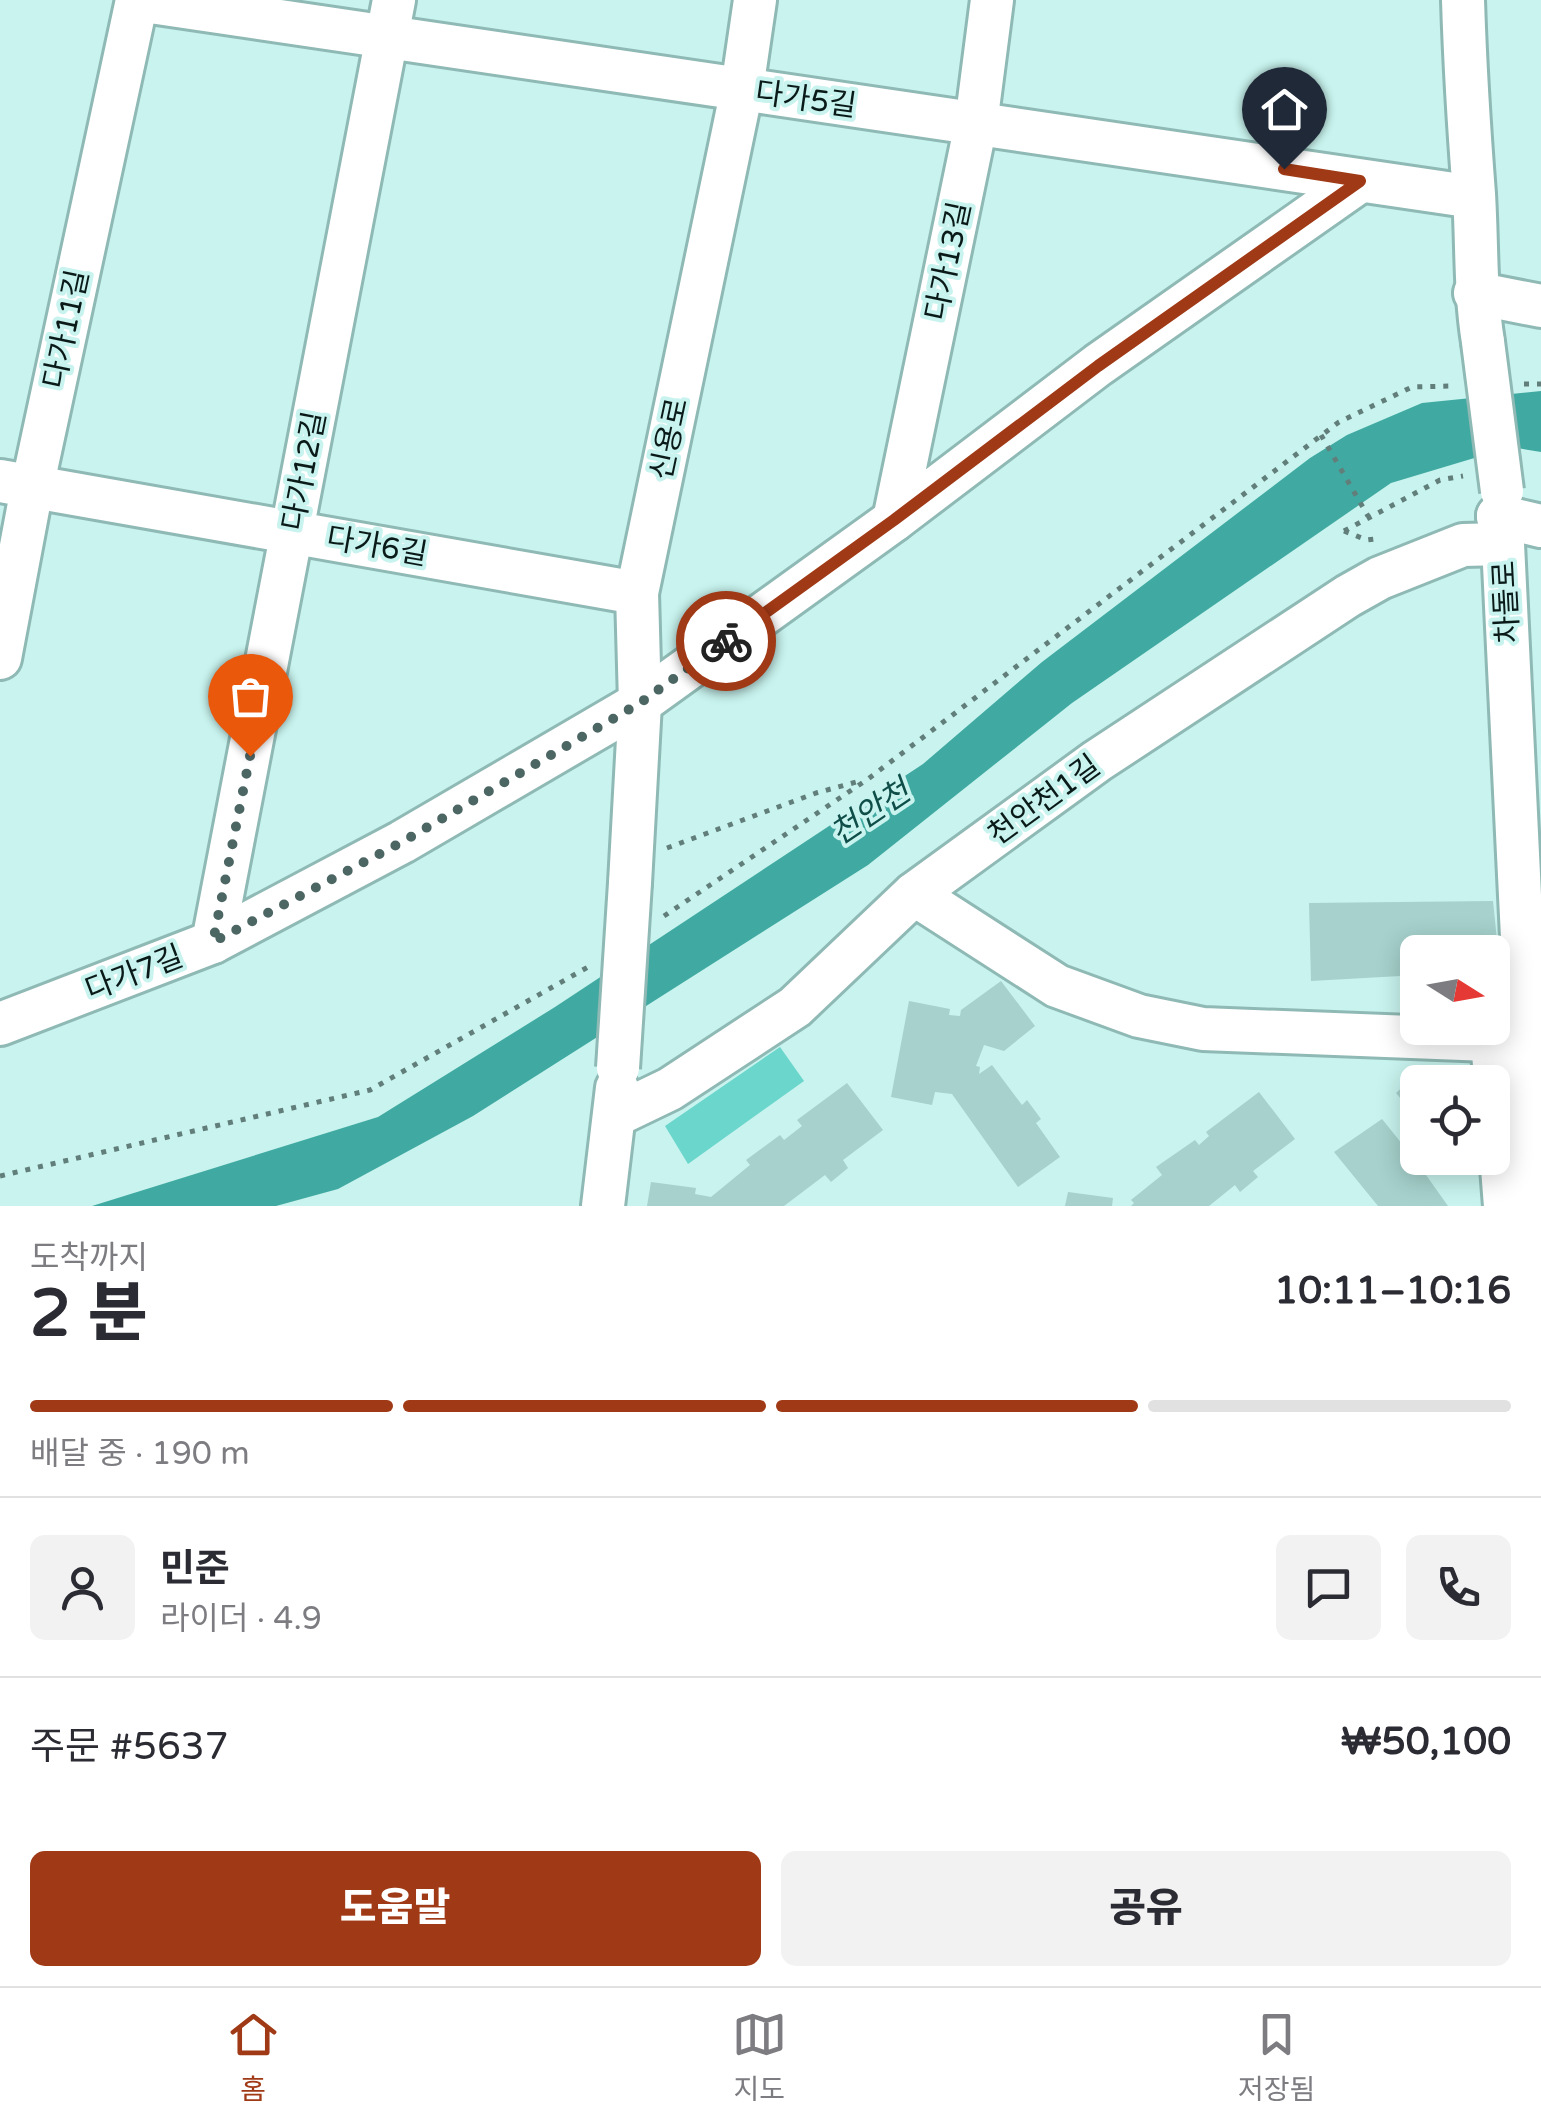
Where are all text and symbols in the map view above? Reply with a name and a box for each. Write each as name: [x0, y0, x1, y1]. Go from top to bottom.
pin: [1242, 67, 1327, 170]
street label: 다가5길: [753, 74, 859, 125]
icon: home: [1257, 82, 1312, 137]
street label: 다가13길: [918, 198, 979, 324]
street label: 다가11길: [36, 266, 97, 392]
street label: 신용로: [643, 395, 696, 483]
street label: 다가12길: [275, 408, 334, 534]
street label: 다가6길: [324, 519, 430, 574]
street label: 차돌로: [1486, 560, 1527, 644]
courier: [676, 591, 776, 691]
icon: bike: [699, 614, 754, 669]
pin: [208, 654, 293, 757]
icon: bag: [223, 669, 278, 724]
street label: 천안천1길: [981, 747, 1107, 853]
water label: 천안천: [823, 770, 921, 853]
north arrow: [1400, 935, 1510, 1045]
map controls: [1400, 935, 1510, 1175]
street label: 다가7길: [80, 938, 188, 1009]
button: locate: [1400, 1065, 1510, 1175]
text: 도착까지: [30, 1239, 148, 1277]
text: 10:11–10:16: [1274, 1268, 1511, 1314]
text: 2 분: [30, 1275, 148, 1354]
text: 배달 중 · 190 m: [30, 1435, 250, 1473]
button: person: [30, 1535, 135, 1640]
button: chat: [1276, 1535, 1381, 1640]
button: phone: [1406, 1535, 1511, 1640]
text: 민준: [160, 1546, 230, 1592]
text: 라이더 · 4.9: [160, 1600, 322, 1638]
text: ₩50,100: [1341, 1719, 1511, 1765]
text: 주문 #5637: [30, 1724, 229, 1770]
button: 도움말: [30, 1851, 761, 1966]
button: 공유: [781, 1851, 1511, 1966]
tab: 홈: [226, 2007, 281, 2107]
tab: 지도: [732, 2007, 787, 2107]
tab: 저장됨: [1238, 2007, 1315, 2107]

